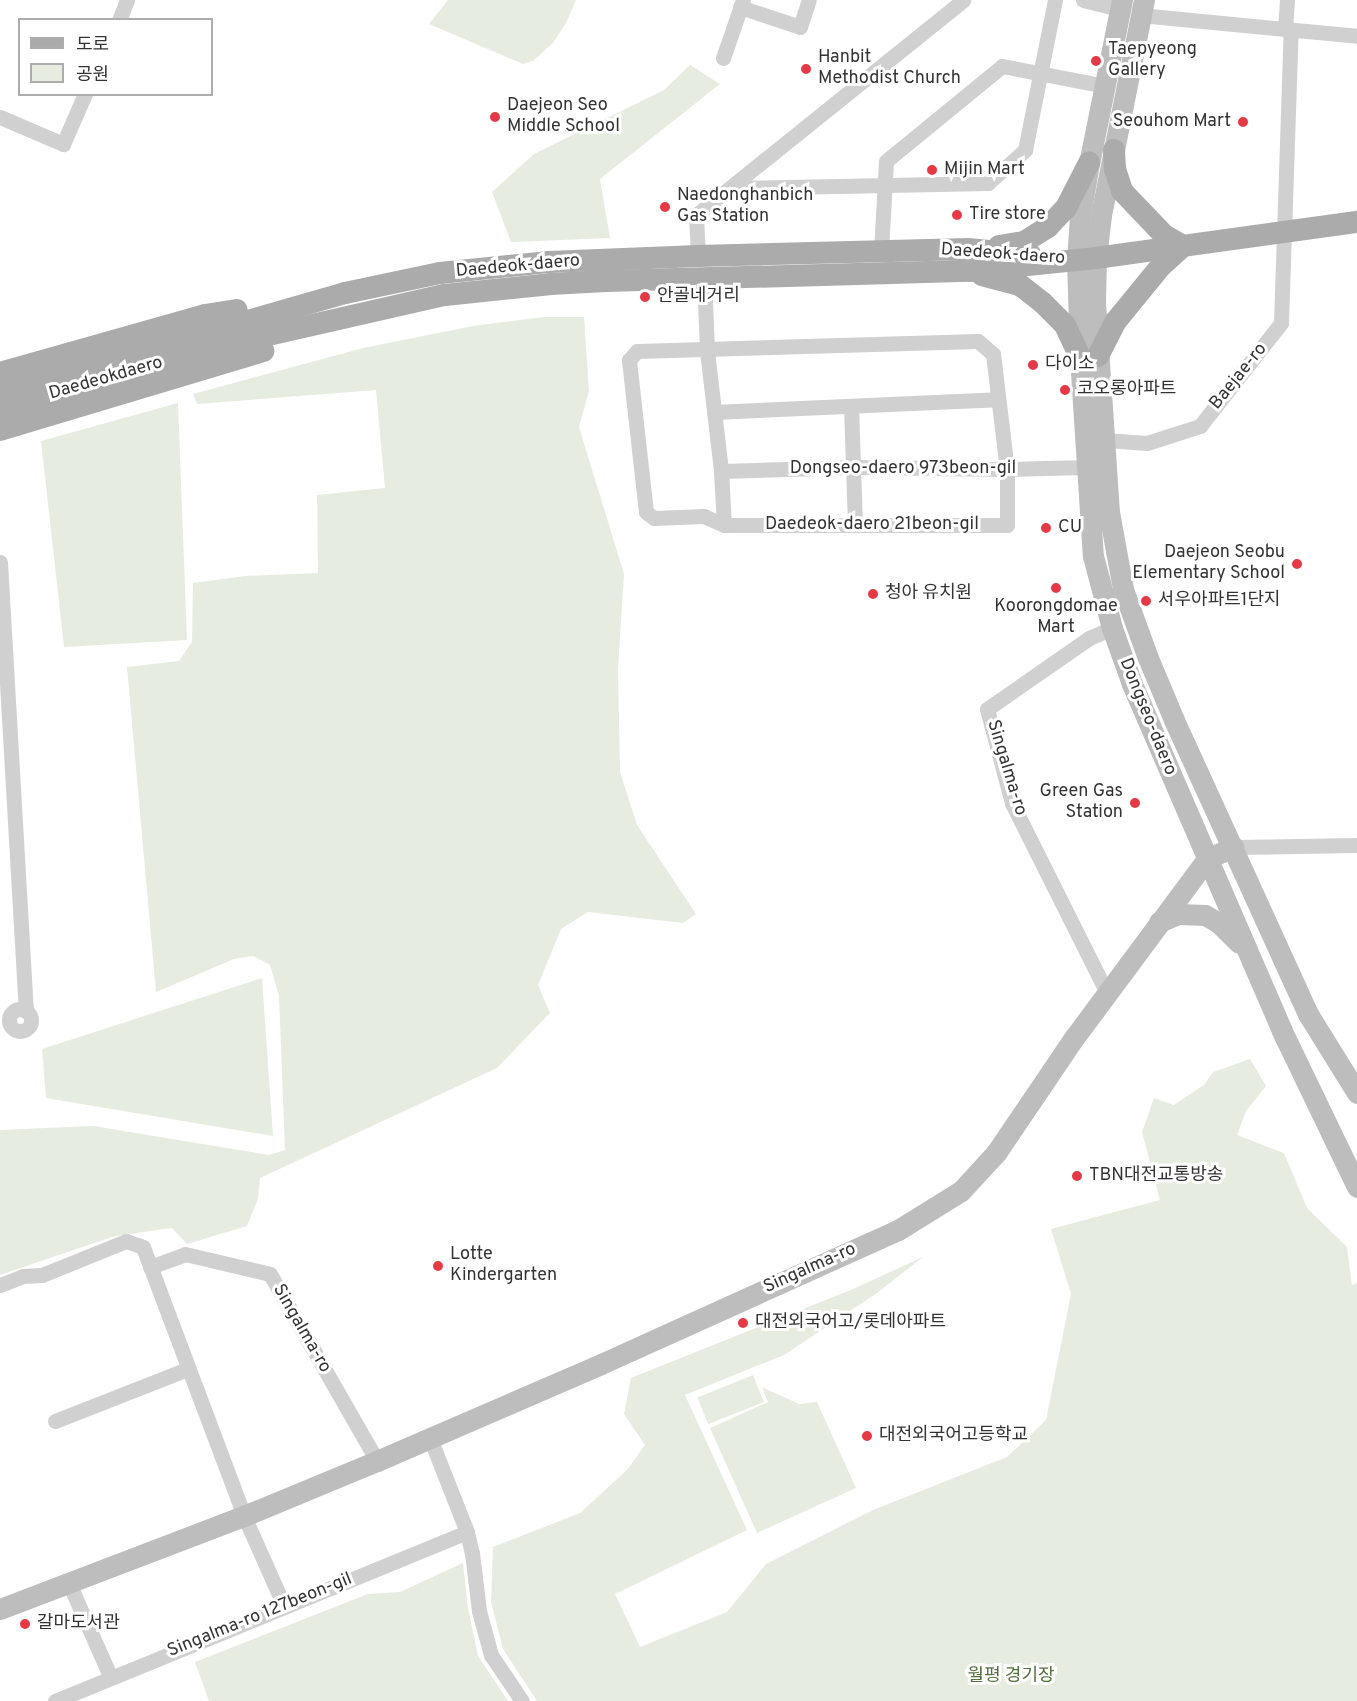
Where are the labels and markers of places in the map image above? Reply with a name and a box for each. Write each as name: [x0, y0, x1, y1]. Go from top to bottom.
place label: Taepyeong Gallery: [1108, 40, 1197, 82]
place label: Hanbit Methodist Church: [818, 48, 961, 90]
marker: Taepyeong Gallery: [1089, 54, 1103, 68]
marker: Hanbit Methodist Church: [799, 62, 813, 76]
place label: Daejeon Seo Middle School: [507, 96, 620, 138]
marker: Daejeon Seo Middle School: [488, 110, 502, 124]
place label: Seouhom Mart: [1113, 111, 1231, 133]
marker: Seouhom Mart: [1236, 115, 1250, 129]
place label: Mijin Mart: [944, 159, 1025, 181]
marker: Mijin Mart: [925, 163, 939, 177]
place label: Naedonghanbich Gas Station: [677, 186, 813, 228]
marker: Naedonghanbich Gas Station: [658, 200, 672, 214]
place label: Tire store: [969, 204, 1046, 226]
marker: Tire store: [950, 208, 964, 222]
place label: 안골네거리: [657, 286, 740, 308]
marker: 안골네거리: [638, 290, 652, 304]
place label: 다이소: [1045, 354, 1095, 376]
marker: 다이소: [1026, 358, 1040, 372]
place label: 코오롱아파트: [1077, 379, 1176, 401]
marker: 코오롱아파트: [1058, 383, 1072, 397]
place label: CU: [1058, 517, 1082, 539]
marker: CU: [1039, 521, 1053, 535]
place label: Daejeon Seobu Elementary School: [1132, 543, 1285, 586]
marker: Daejeon Seobu Elementary School: [1290, 557, 1304, 571]
marker: Koorongdomae Mart: [1049, 581, 1063, 595]
place label: 청아 유치원: [885, 583, 972, 605]
marker: 청아 유치원: [866, 587, 880, 601]
place label: 서우아파트1단지: [1158, 590, 1281, 612]
marker: 서우아파트1단지: [1139, 594, 1153, 608]
place label: Koorongdomae Mart: [994, 597, 1118, 640]
place label: Green Gas Station: [1040, 782, 1123, 824]
marker: Green Gas Station: [1128, 796, 1142, 810]
place label: TBN대전교통방송: [1089, 1165, 1223, 1187]
marker: TBN대전교통방송: [1070, 1169, 1084, 1183]
place label: Lotte Kindergarten: [450, 1245, 557, 1288]
marker: Lotte Kindergarten: [431, 1259, 445, 1273]
place label: 대전외국어고/롯데아파트: [755, 1312, 946, 1334]
marker: 대전외국어고/롯데아파트: [736, 1316, 750, 1330]
place label: 대전외국어고등학교: [879, 1425, 1028, 1447]
marker: 대전외국어고등학교: [860, 1429, 874, 1443]
place label: 갈마도서관: [37, 1613, 120, 1635]
marker: 갈마도서관: [18, 1617, 32, 1631]

